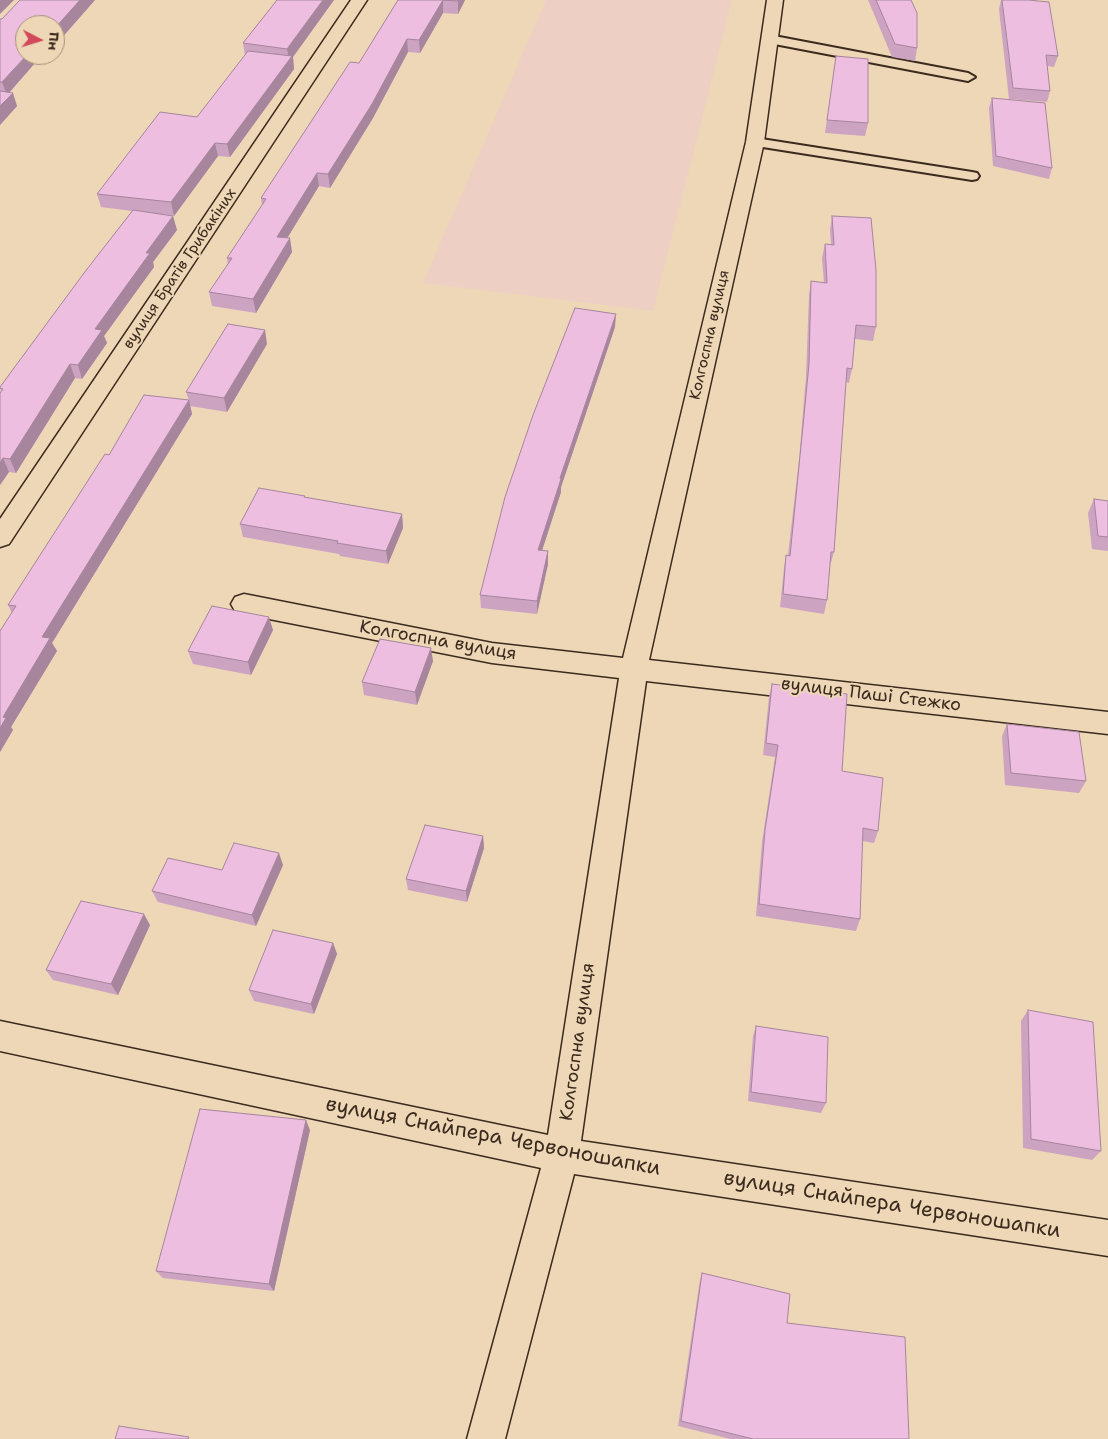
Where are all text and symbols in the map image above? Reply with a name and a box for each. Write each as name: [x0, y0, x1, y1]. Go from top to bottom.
north arrow: [15, 15, 65, 65]
text: Пн: [44, 31, 64, 51]
street label: вулиця Братів Грибакіних: [120, 185, 240, 353]
street label: Колгоспна вулиця: [686, 268, 734, 402]
street label: Колгоспна вулиця: [358, 617, 518, 665]
street label: вулиця Паші Стежко: [780, 673, 962, 717]
street label: Колгоспна вулиця: [556, 962, 600, 1122]
street label: вулиця Снайпера Червоношапки: [323, 1092, 663, 1182]
street label: вулиця Снайпера Червоношапки: [722, 1166, 1062, 1244]

